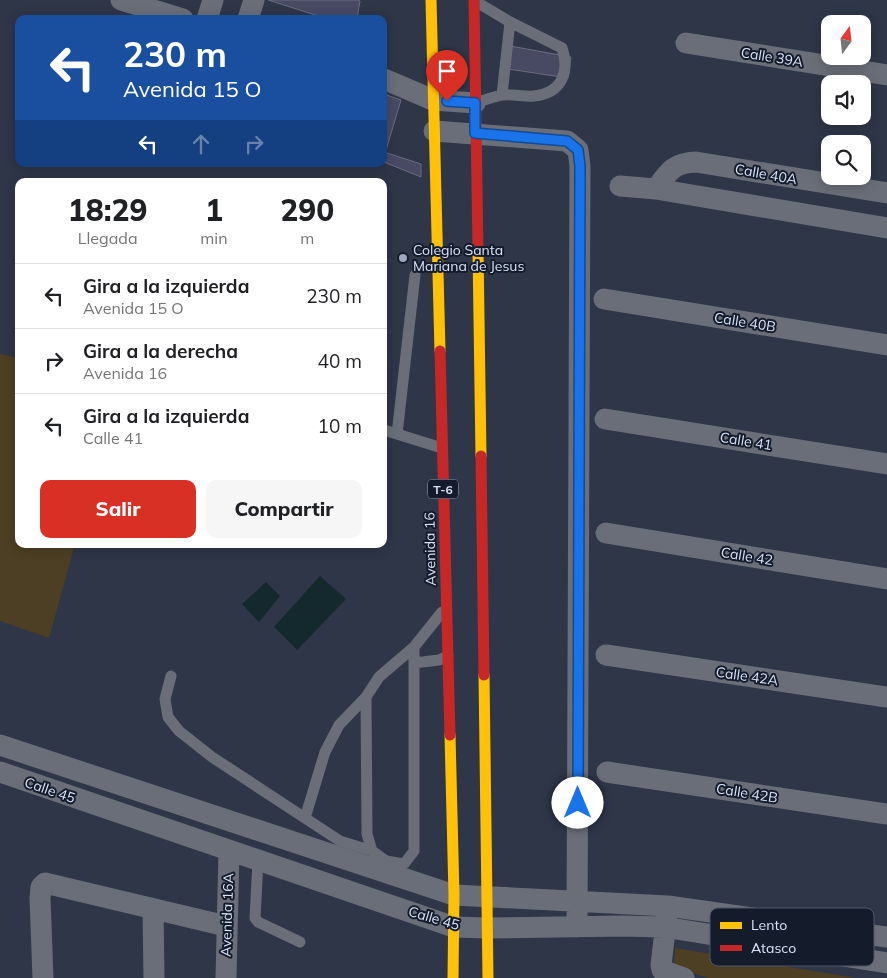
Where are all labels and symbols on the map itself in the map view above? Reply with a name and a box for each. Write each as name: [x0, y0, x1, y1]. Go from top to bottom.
north arrow: [821, 15, 871, 65]
street label: Calle 39A: [740, 43, 805, 71]
pin: [426, 50, 468, 101]
street label: Calle 40A: [734, 160, 799, 188]
place label: Colegio Santa Mariana de Jesus: [413, 241, 524, 275]
marker: Colegio Santa Mariana de Jesus: [397, 252, 409, 264]
street label: Calle 40B: [713, 308, 777, 336]
street label: Calle 41: [719, 428, 773, 454]
road number: T-6: [428, 479, 458, 498]
street label: Avenida 16: [420, 512, 440, 586]
street label: Calle 42: [720, 543, 774, 569]
street label: Calle 42A: [715, 663, 780, 689]
street label: Calle 45: [22, 773, 78, 807]
position arrow: [551, 776, 603, 828]
street label: Calle 42B: [715, 779, 779, 807]
street label: Avenida 16A: [217, 872, 237, 957]
street label: Calle 45: [406, 902, 462, 934]
legend: [710, 908, 874, 966]
text: Lento: [751, 916, 787, 934]
text: Atasco: [751, 939, 796, 957]

